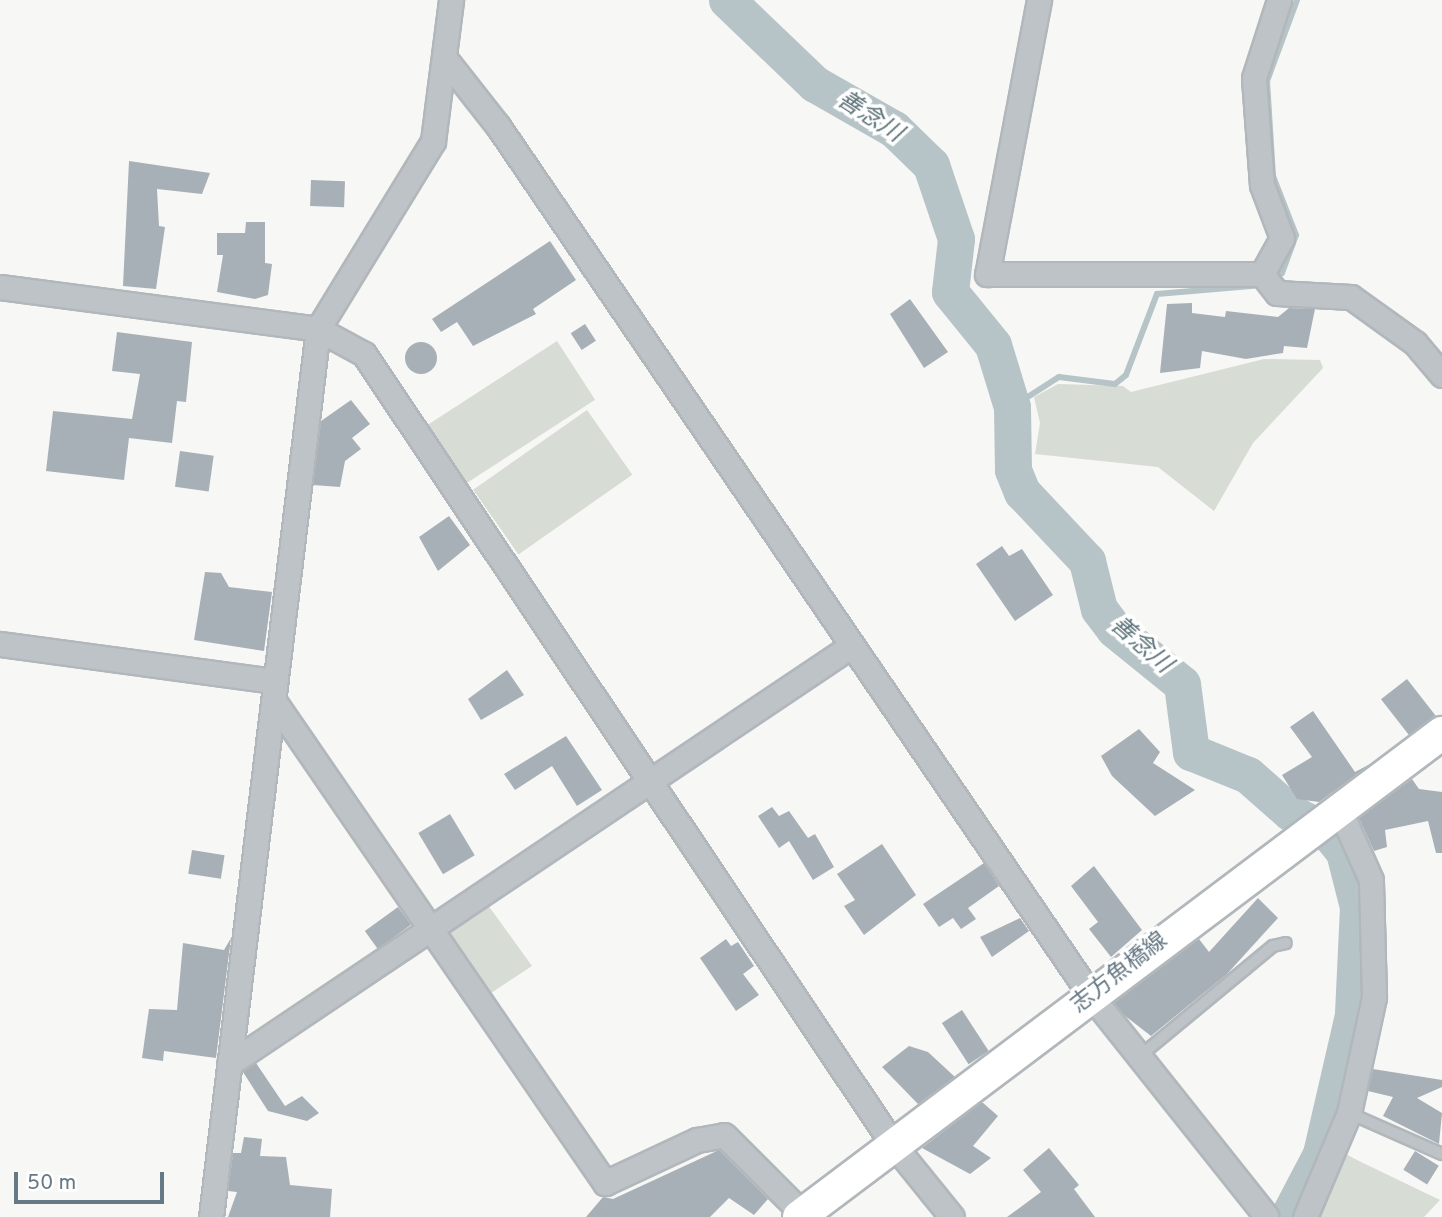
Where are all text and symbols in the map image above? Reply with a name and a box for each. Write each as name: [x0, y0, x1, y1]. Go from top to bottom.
water label: 善念川: [831, 86, 907, 150]
water label: 善念川: [1103, 612, 1177, 680]
street label: 志方魚橋線: [1066, 928, 1174, 1020]
scale bar: [18, 1158, 168, 1202]
text: 50 m: [27, 1170, 76, 1197]

